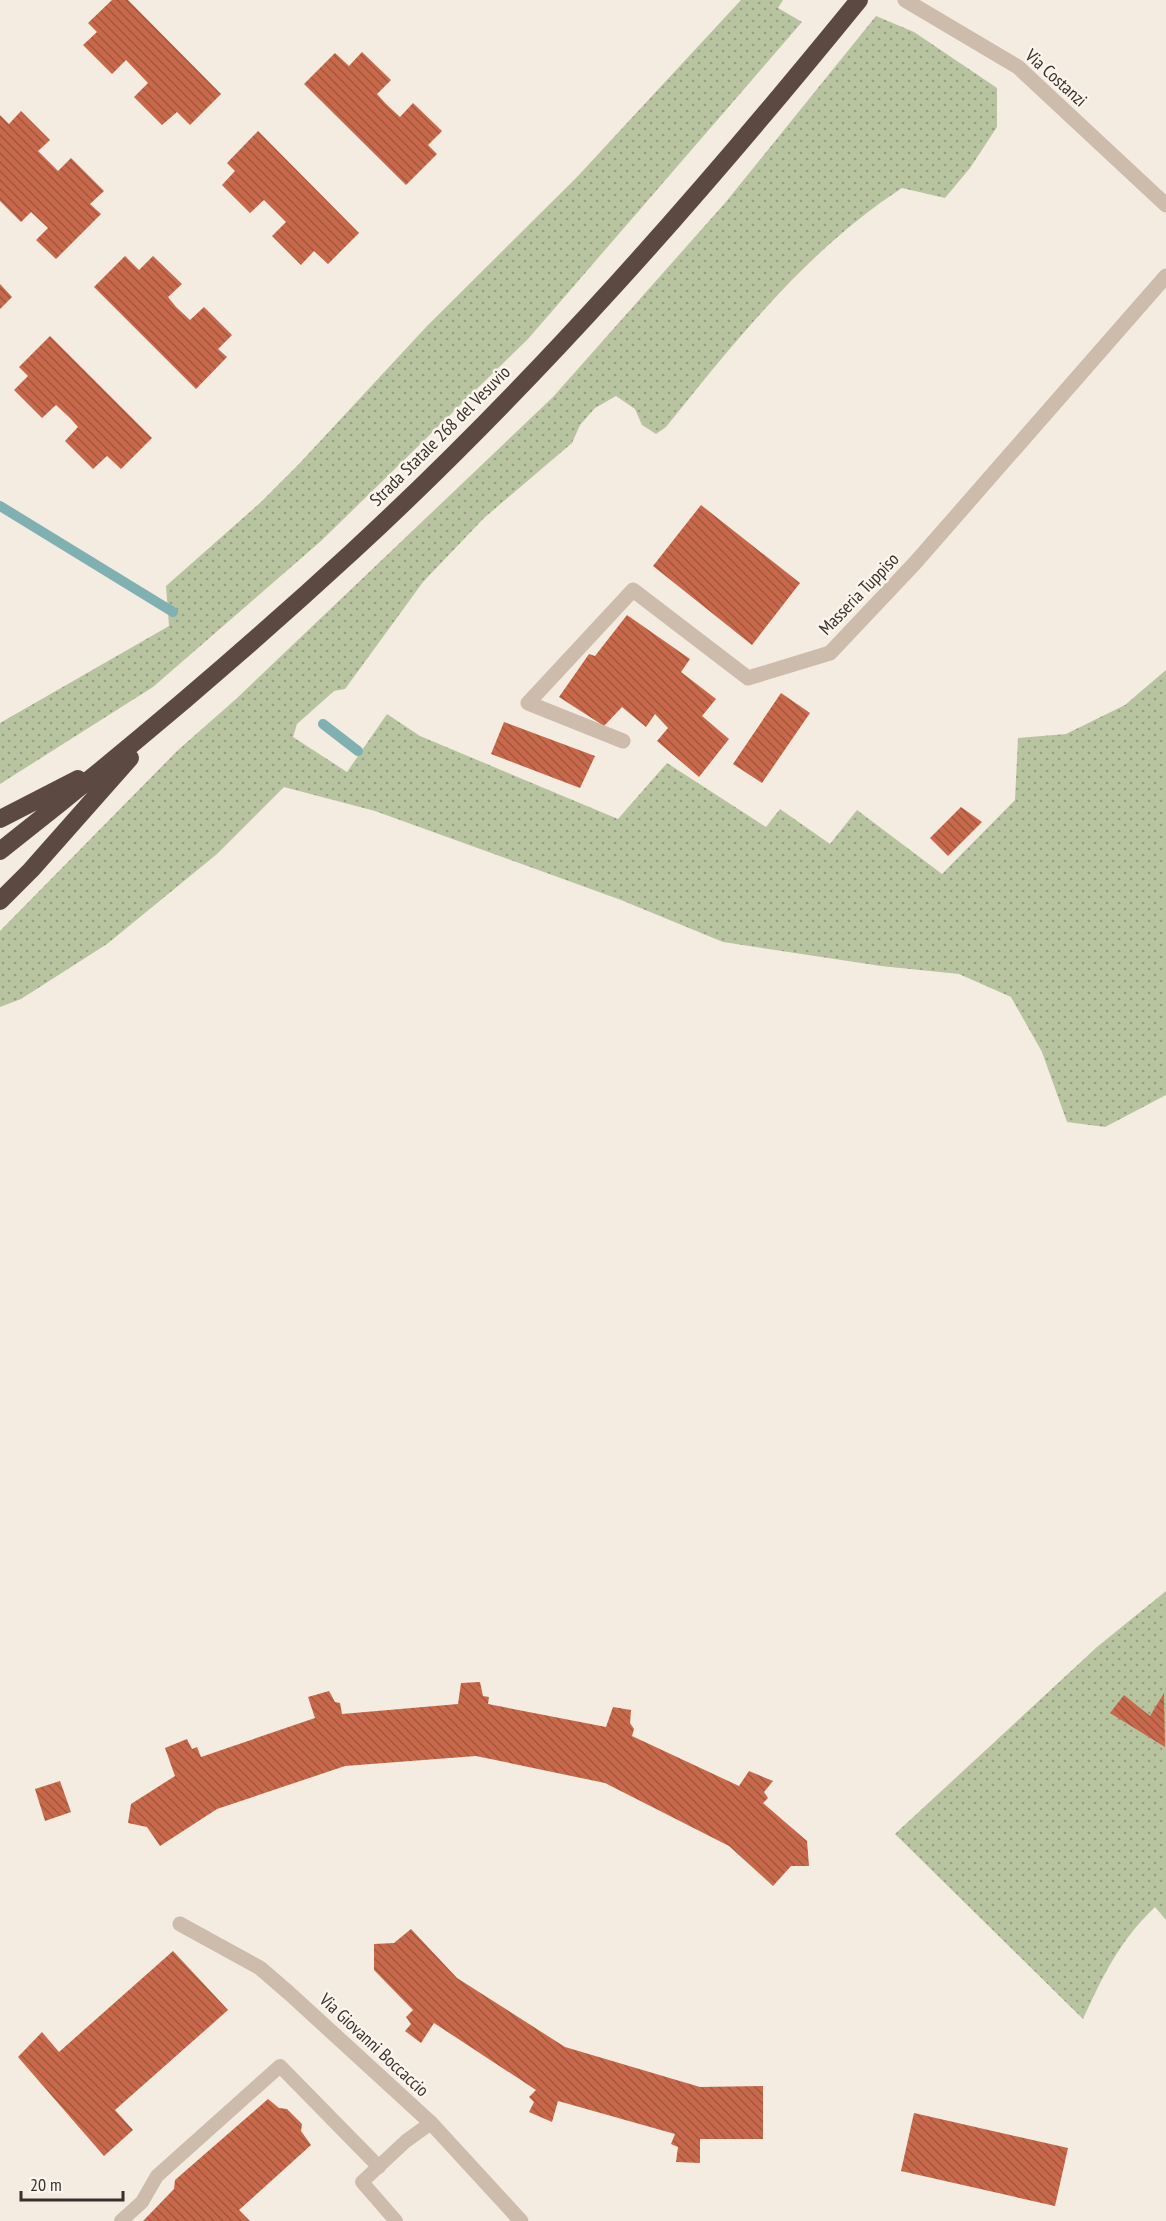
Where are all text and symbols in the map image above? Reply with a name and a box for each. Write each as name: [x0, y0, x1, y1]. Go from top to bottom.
street label: Via Costanzi: [1020, 43, 1092, 111]
street label: Strada Statale 268 del Vesuvio: [365, 360, 515, 511]
street label: Masseria Tuppiso: [814, 548, 904, 640]
street label: Via Giovanni Boccaccio: [314, 1987, 434, 2101]
scale bar: [21, 2164, 123, 2202]
text: 20 m: [30, 2173, 62, 2196]

